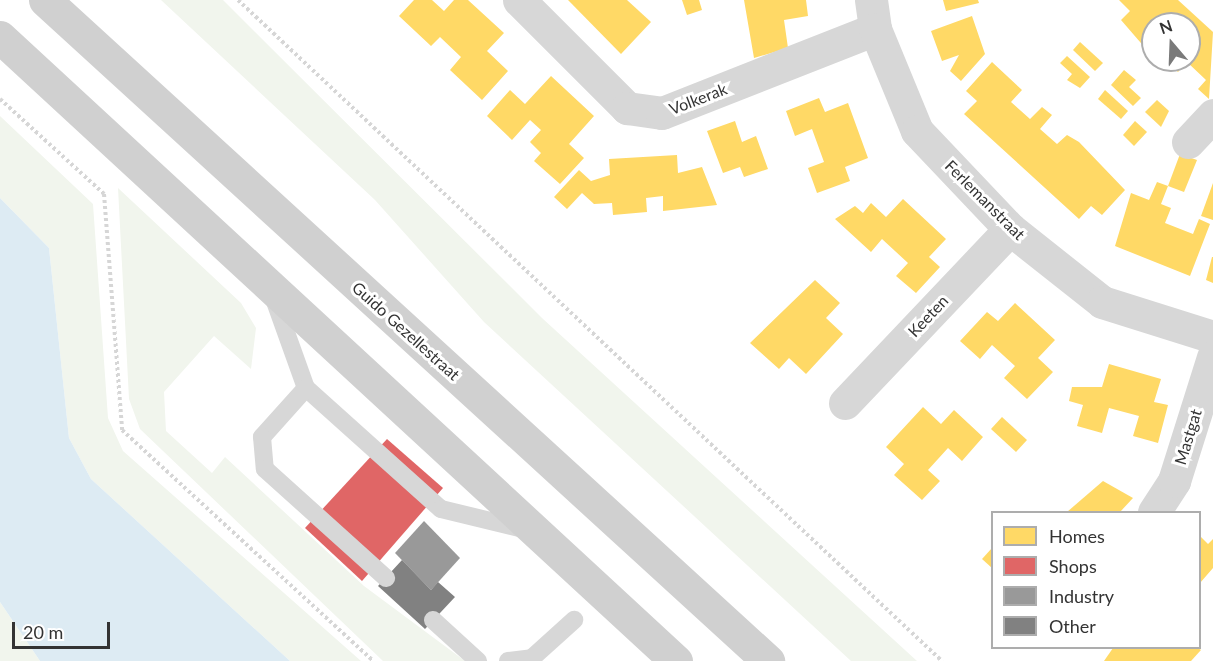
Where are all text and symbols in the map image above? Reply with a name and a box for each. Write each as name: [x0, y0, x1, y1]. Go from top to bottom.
north arrow: [1141, 12, 1201, 72]
text: N: [1157, 15, 1175, 37]
street label: Volkerak: [666, 79, 730, 119]
street label: Ferlemanstraat: [941, 156, 1029, 244]
street label: Guido Gezellestraat: [348, 278, 464, 384]
street label: Keeten: [904, 291, 952, 341]
street label: Mastgat: [1170, 407, 1206, 467]
legend: [991, 511, 1201, 649]
text: Homes: [1049, 525, 1105, 547]
text: Shops: [1049, 555, 1097, 577]
text: Industry: [1049, 585, 1114, 607]
scale bar: [15, 610, 112, 648]
text: Other: [1049, 615, 1096, 637]
text: 20 m: [23, 621, 63, 643]

